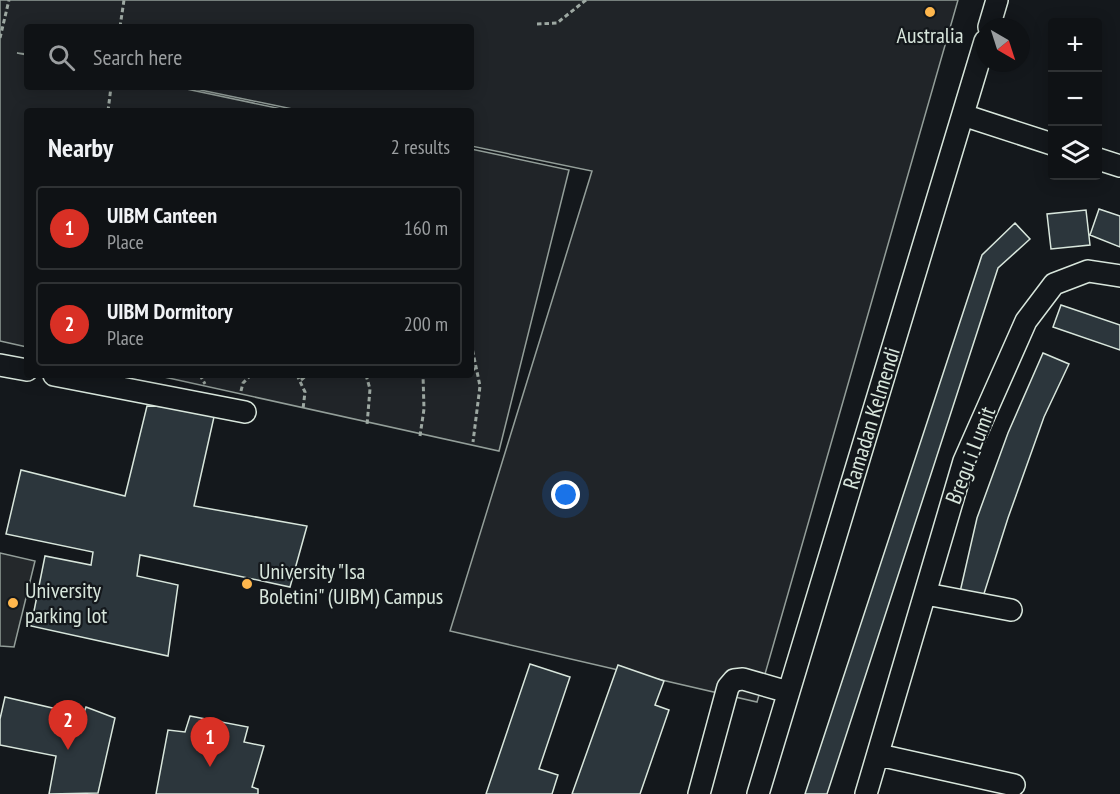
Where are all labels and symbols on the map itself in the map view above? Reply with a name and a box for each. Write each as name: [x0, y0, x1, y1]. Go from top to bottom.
marker: Australia: [923, 5, 937, 19]
north arrow: [976, 18, 1030, 72]
place label: Australia: [897, 21, 963, 49]
street label: Ramadan Kelmendi: [836, 344, 906, 492]
street label: Bregu i Lumit: [939, 402, 1001, 508]
your location: [551, 480, 580, 509]
place label: University "Isa Boletini" (UIBM) Campus: [259, 557, 443, 610]
place label: University parking lot: [25, 576, 107, 629]
marker: University "Isa Boletini" (UIBM) Campus: [240, 577, 254, 591]
marker: University parking lot: [6, 596, 20, 610]
pin: 2: [48, 700, 88, 750]
pin: 1: [190, 718, 230, 767]

